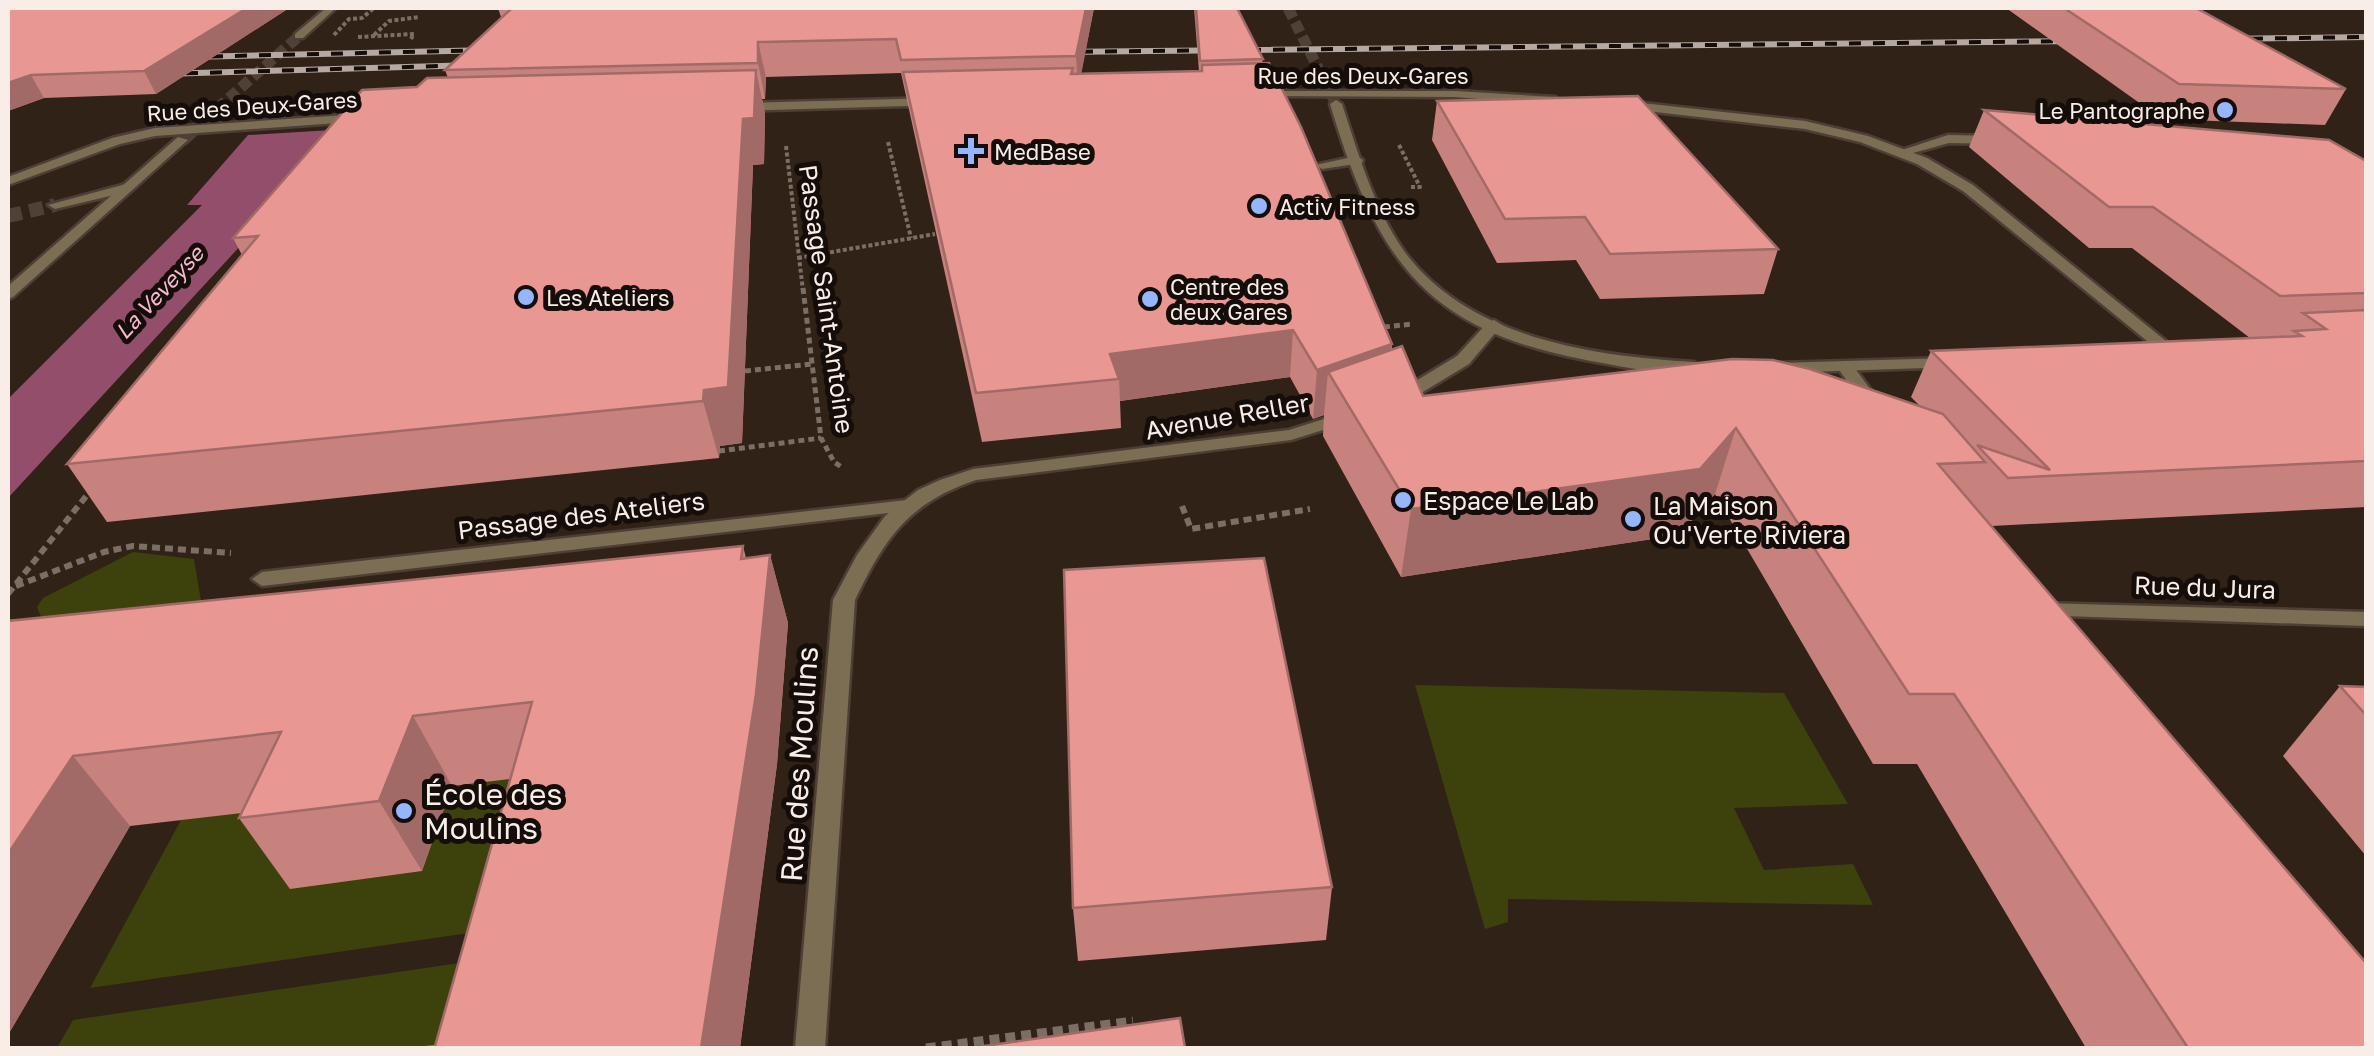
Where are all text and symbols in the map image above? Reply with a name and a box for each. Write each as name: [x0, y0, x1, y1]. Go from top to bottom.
street label: Rue des Deux-Gares: [1257, 62, 1469, 89]
street label: Rue des Deux-Gares: [146, 85, 358, 127]
place label: Le Pantographe: [2038, 97, 2205, 124]
marker: Le Pantographe: [2214, 99, 2236, 121]
marker: MedBase: [958, 138, 984, 164]
place label: MedBase: [994, 138, 1091, 165]
street label: Passage Saint-Antoine: [793, 162, 861, 436]
place label: Activ Fitness: [1279, 193, 1415, 220]
marker: Activ Fitness: [1248, 195, 1270, 217]
water label: La Veveyse: [109, 238, 210, 344]
place label: Centre des deux Gares: [1170, 273, 1288, 325]
place label: Les Ateliers: [546, 284, 670, 311]
marker: Les Ateliers: [515, 286, 537, 308]
marker: Centre des deux Gares: [1139, 288, 1161, 310]
street label: Avenue Reller: [1143, 386, 1312, 446]
street label: Passage des Ateliers: [456, 484, 706, 546]
place label: Espace Le Lab: [1423, 485, 1594, 516]
marker: Espace Le Lab: [1392, 489, 1414, 511]
place label: La Maison Ou'Verte Riviera: [1653, 490, 1846, 550]
marker: La Maison Ou'Verte Riviera: [1622, 508, 1644, 530]
street label: Rue du Jura: [2134, 569, 2276, 605]
street label: Rue des Moulins: [773, 645, 825, 883]
place label: École des Moulins: [424, 776, 562, 846]
marker: École des Moulins: [393, 800, 415, 822]

